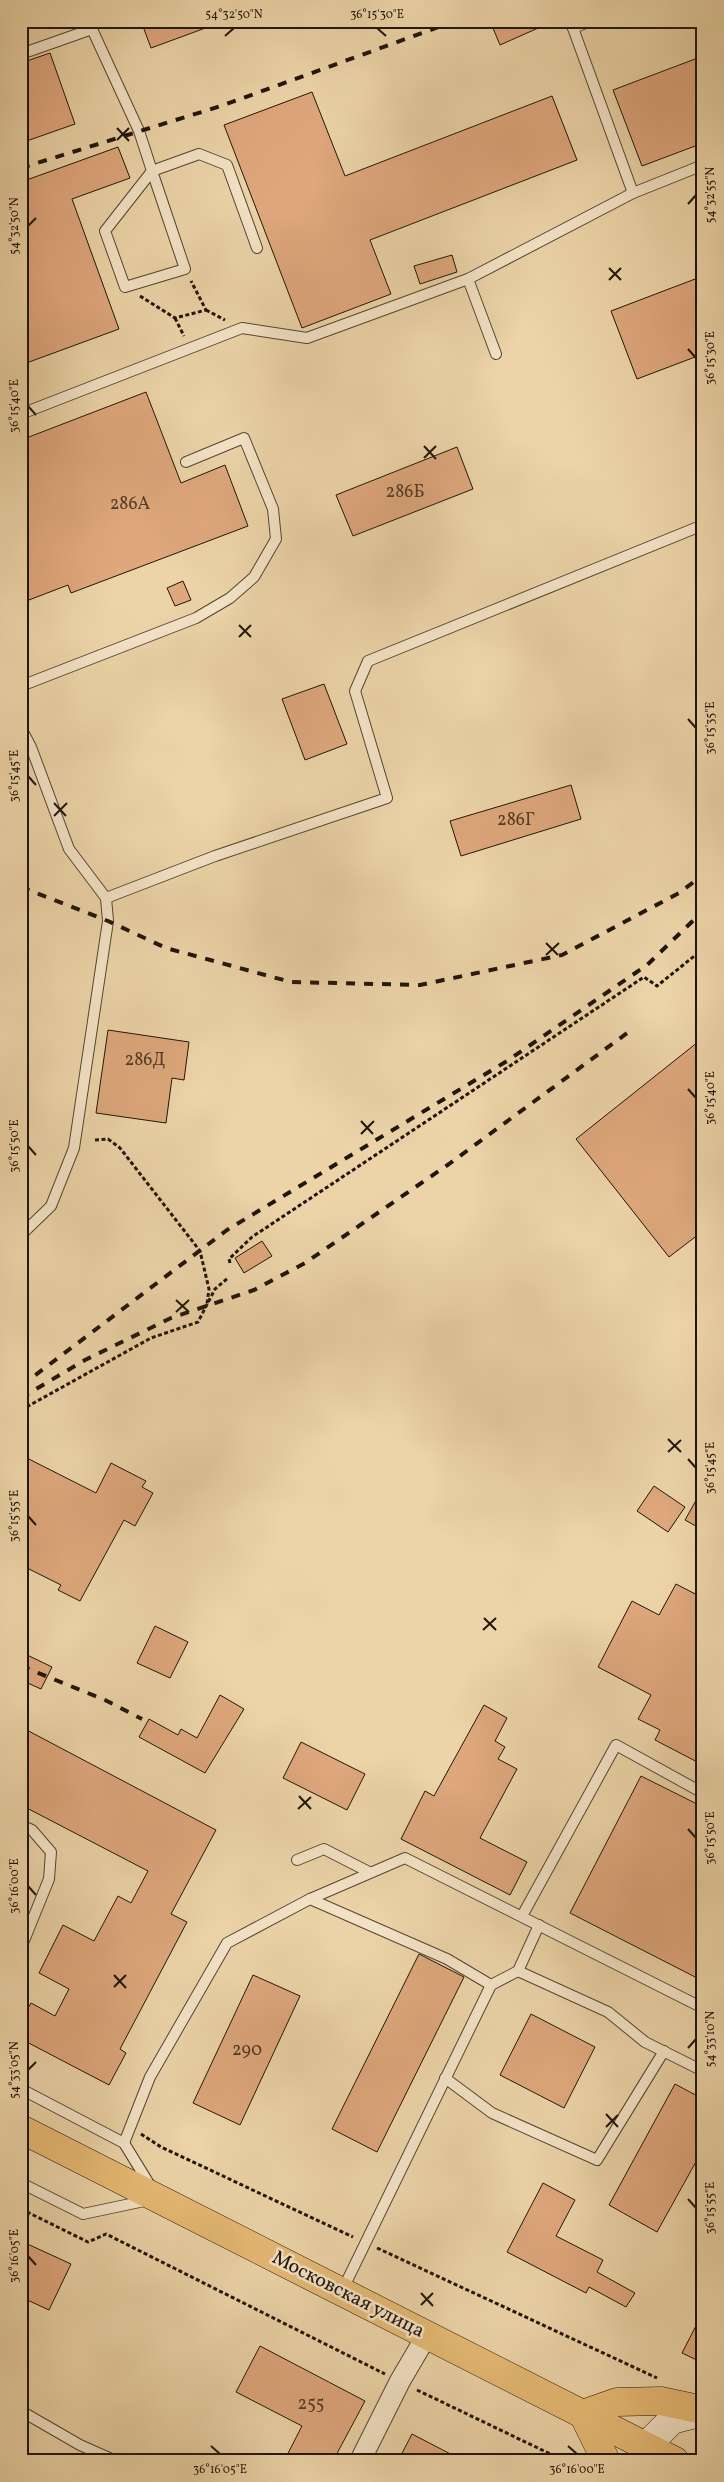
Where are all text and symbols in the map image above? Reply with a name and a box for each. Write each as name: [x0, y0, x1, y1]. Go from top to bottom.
text: 54°32'50"N: [205, 7, 263, 23]
text: 36°15'30"E: [350, 7, 404, 23]
text: 54°32'55"N: [703, 167, 719, 223]
text: 54°32'50"N: [7, 197, 23, 255]
text: 36°15'30"E: [703, 331, 719, 385]
text: 36°15'40"E: [7, 379, 23, 433]
house number: 286Б: [385, 480, 425, 505]
house number: 286А: [110, 492, 151, 517]
text: 36°15'35"E: [703, 702, 719, 754]
text: 36°15'45"E: [7, 750, 23, 802]
house number: 286Г: [497, 808, 535, 833]
house number: 286Д: [125, 1048, 165, 1073]
text: 36°15'40"E: [703, 1071, 719, 1125]
text: 36°15'50"E: [7, 1119, 23, 1173]
text: 36°15'45"E: [703, 1442, 719, 1494]
text: 36°15'55"E: [7, 1490, 23, 1542]
text: 36°15'50"E: [703, 1811, 719, 1865]
text: 36°16'00"E: [7, 1858, 23, 1914]
text: 54°33'10"N: [703, 2011, 719, 2067]
house number: 290: [232, 2038, 262, 2063]
text: 54°33'05"N: [7, 2041, 23, 2099]
text: 36°15'55"E: [703, 2182, 719, 2234]
text: 36°16'05"E: [7, 2229, 23, 2283]
street label: Московская улица: [267, 2244, 429, 2346]
house number: 255: [298, 2392, 324, 2417]
text: 36°16'05"E: [193, 2462, 247, 2478]
text: 36°16'00"E: [549, 2462, 605, 2478]

